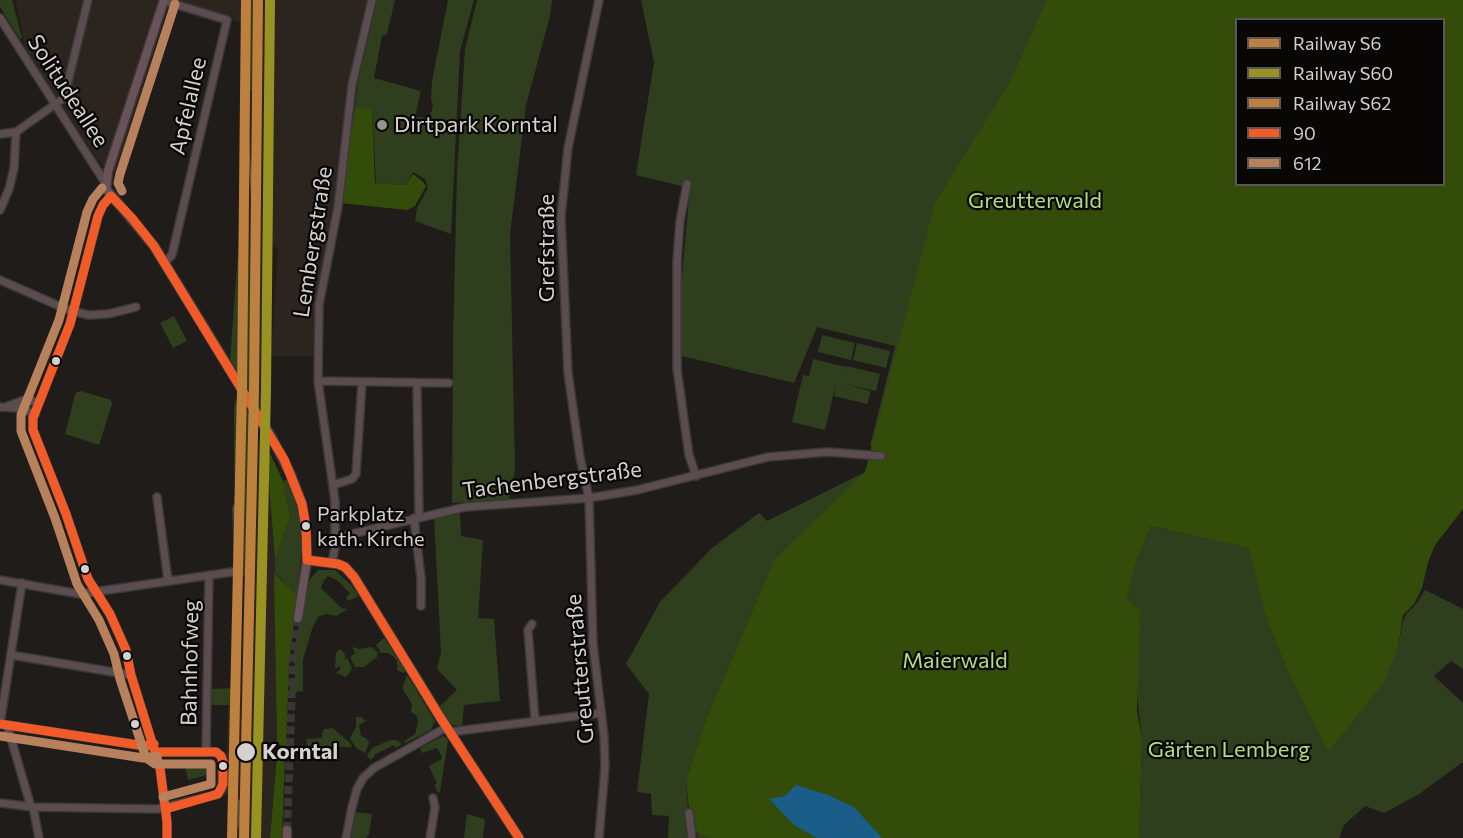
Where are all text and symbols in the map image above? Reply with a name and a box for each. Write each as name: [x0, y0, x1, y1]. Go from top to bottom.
legend: [1235, 18, 1445, 186]
street label: Solitudeallee: [22, 30, 114, 152]
text: Railway S6: [1293, 32, 1381, 54]
street label: Apfelallee: [164, 55, 212, 157]
text: Railway S60: [1293, 62, 1393, 84]
text: Railway S62: [1293, 92, 1391, 114]
place label: Dirtpark Korntal: [394, 112, 558, 138]
marker: Dirtpark Korntal: [375, 118, 389, 132]
text: 90: [1293, 122, 1316, 144]
text: 612: [1293, 152, 1322, 174]
street label: Lembergstraße: [288, 165, 338, 319]
park label: Greutterwald: [968, 188, 1102, 214]
street label: Grefstraße: [534, 194, 560, 302]
unlabelled marker: [50, 355, 62, 367]
street label: Tachenbergstraße: [461, 456, 643, 504]
place label: Parkplatz kath. Kirche: [317, 502, 425, 549]
marker: Parkplatz kath. Kirche: [300, 520, 312, 532]
unlabelled marker: [79, 563, 91, 575]
street label: Greutterstraße: [560, 593, 600, 745]
street label: Bahnhofweg: [176, 600, 204, 726]
park label: Maierwald: [902, 648, 1008, 674]
unlabelled marker: [121, 650, 133, 662]
unlabelled marker: [129, 718, 141, 730]
park label: Gärten Lemberg: [1148, 737, 1310, 763]
place label: Korntal: [262, 739, 338, 765]
marker: Korntal: [235, 741, 257, 763]
unlabelled marker: [217, 760, 229, 772]

